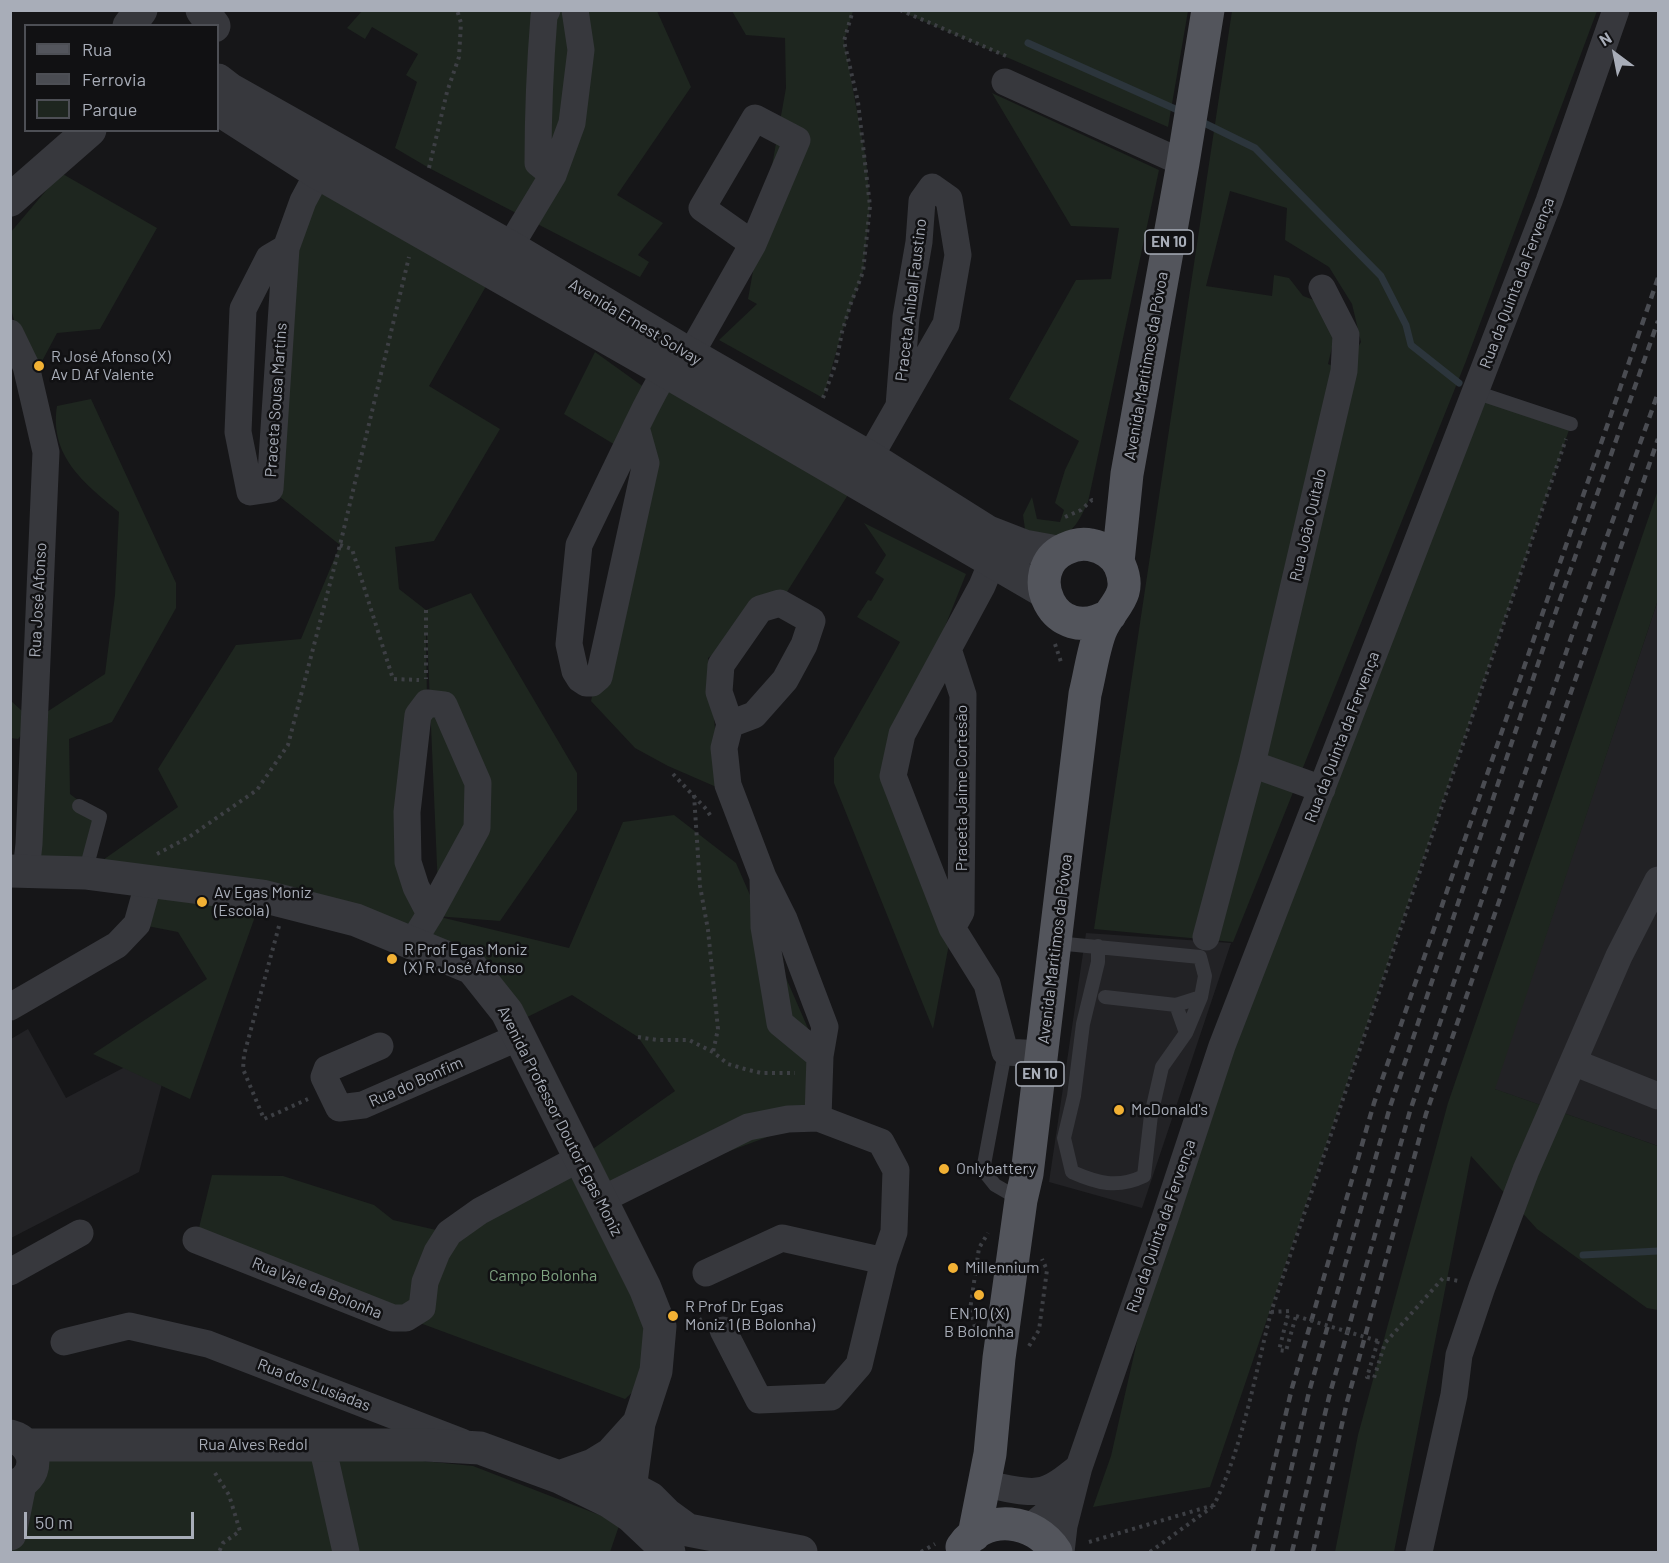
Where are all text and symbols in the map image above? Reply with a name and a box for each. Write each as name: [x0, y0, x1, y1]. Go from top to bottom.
legend: [24, 24, 219, 132]
north arrow: [1585, 24, 1645, 84]
text: N: [1596, 27, 1615, 49]
text: Rua: [82, 38, 112, 60]
text: Ferrovia: [82, 68, 146, 90]
text: Parque: [82, 98, 137, 120]
street label: Rua da Quinta da Fervença: [1475, 195, 1559, 371]
street label: Praceta Anibal Faustino: [891, 218, 931, 382]
road number: EN 10: [1145, 230, 1193, 254]
street label: Avenida Marítimos da Póvoa: [1120, 270, 1172, 462]
street label: Avenida Ernest Solvay: [565, 275, 705, 369]
street label: Praceta Sousa Martins: [261, 322, 291, 478]
place label: R José Afonso (X) Av D Af Valente: [51, 347, 171, 385]
marker: R José Afonso (X) Av D Af Valente: [32, 359, 46, 373]
street label: Rua João Quítalo: [1286, 467, 1330, 583]
street label: Rua José Afonso: [25, 542, 51, 658]
street label: Rua da Quinta da Fervença: [1300, 649, 1384, 825]
street label: Praceta Jaime Cortesão: [952, 705, 972, 871]
street label: Avenida Marítimos da Póvoa: [1034, 853, 1076, 1045]
place label: Av Egas Moniz (Escola): [214, 883, 311, 921]
marker: Av Egas Moniz (Escola): [195, 895, 209, 909]
place label: R Prof Egas Moniz (X) R José Afonso: [404, 940, 527, 978]
marker: R Prof Egas Moniz (X) R José Afonso: [385, 952, 399, 966]
street label: Avenida Professor Doutor Egas Moniz: [493, 1003, 627, 1239]
street label: Rua do Bonfim: [366, 1053, 466, 1111]
road number: EN 10: [1016, 1062, 1064, 1086]
place label: McDonald's: [1131, 1100, 1208, 1120]
marker: McDonald's: [1112, 1103, 1126, 1117]
street label: Rua da Quinta da Fervença: [1122, 1137, 1200, 1315]
place label: Onlybattery: [956, 1159, 1036, 1179]
marker: Onlybattery: [937, 1162, 951, 1176]
street label: Rua Vale da Bolonha: [249, 1253, 385, 1323]
place label: Millennium: [965, 1258, 1040, 1278]
marker: Millennium: [946, 1261, 960, 1275]
park label: Campo Bolonha: [489, 1266, 597, 1286]
marker: EN 10 (X) B Bolonha: [972, 1288, 986, 1302]
place label: R Prof Dr Egas Moniz 1 (B Bolonha): [685, 1297, 815, 1335]
place label: EN 10 (X) B Bolonha: [944, 1304, 1014, 1342]
marker: R Prof Dr Egas Moniz 1 (B Bolonha): [666, 1309, 680, 1323]
street label: Rua dos Lusíadas: [255, 1355, 373, 1415]
street label: Rua Alves Redol: [198, 1435, 308, 1455]
scale bar: [27, 1500, 196, 1538]
text: 50 m: [35, 1511, 73, 1533]

